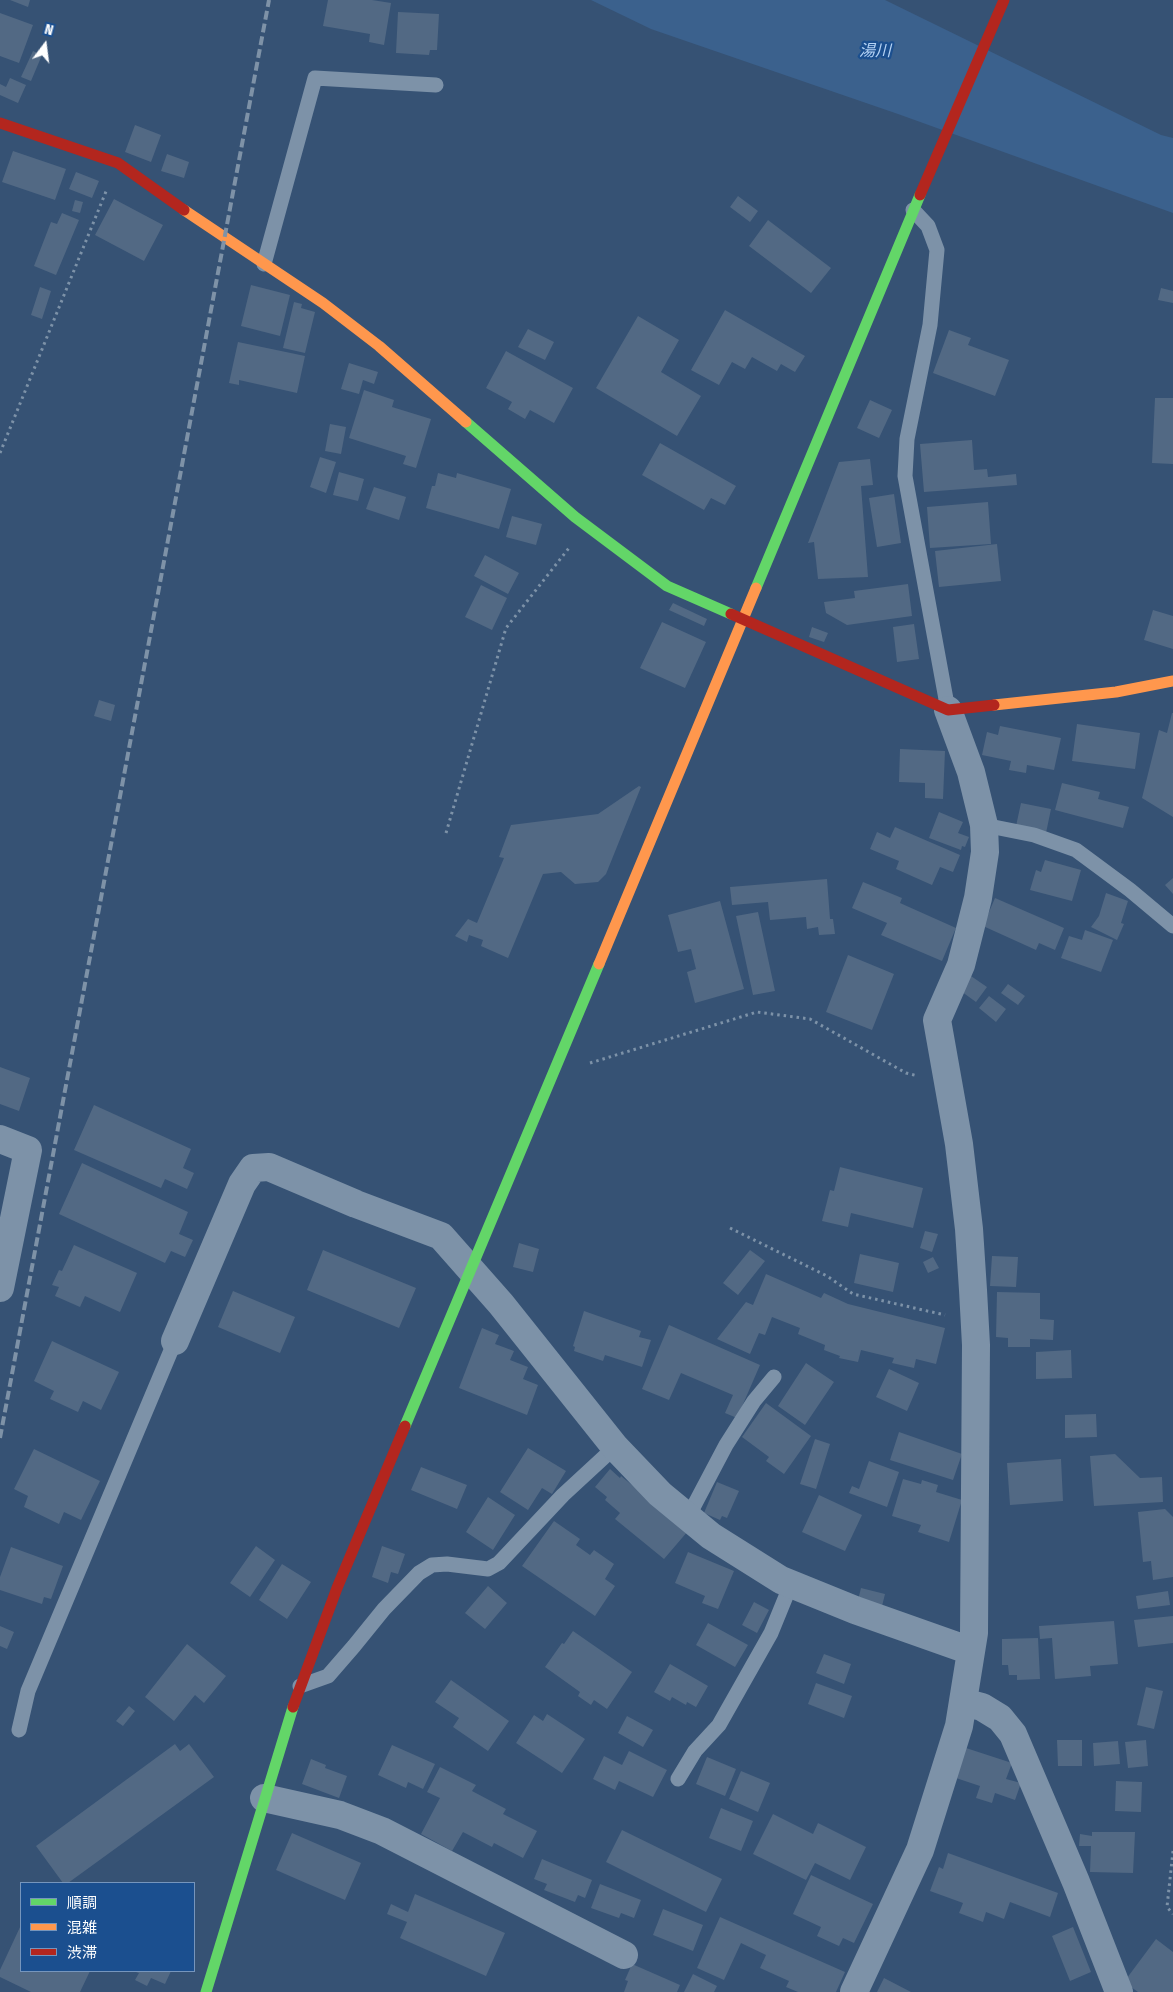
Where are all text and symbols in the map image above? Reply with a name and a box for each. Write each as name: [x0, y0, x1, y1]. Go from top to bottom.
north arrow: [20, 20, 70, 70]
text: N: [43, 21, 55, 39]
water label: 湯川: [859, 42, 891, 62]
legend: [20, 1882, 195, 1972]
text: 順調: [67, 1894, 97, 1912]
text: 混雑: [67, 1919, 97, 1937]
text: 渋滞: [67, 1944, 97, 1962]

